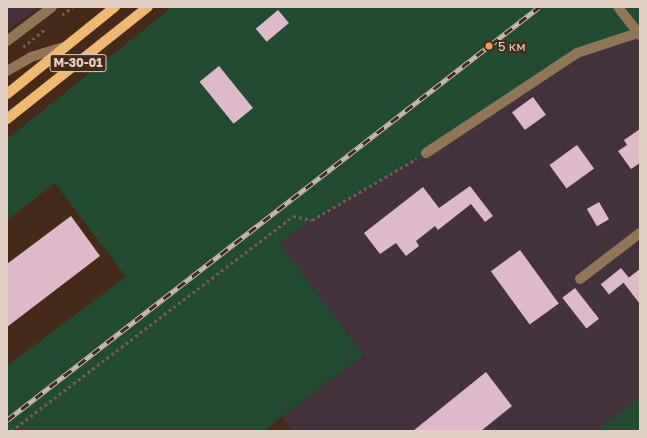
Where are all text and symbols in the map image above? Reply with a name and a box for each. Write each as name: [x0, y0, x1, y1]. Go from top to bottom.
place label: 5 км: [498, 38, 526, 54]
marker: 5 км: [483, 40, 495, 52]
road number: М-30-01: [49, 53, 107, 73]

